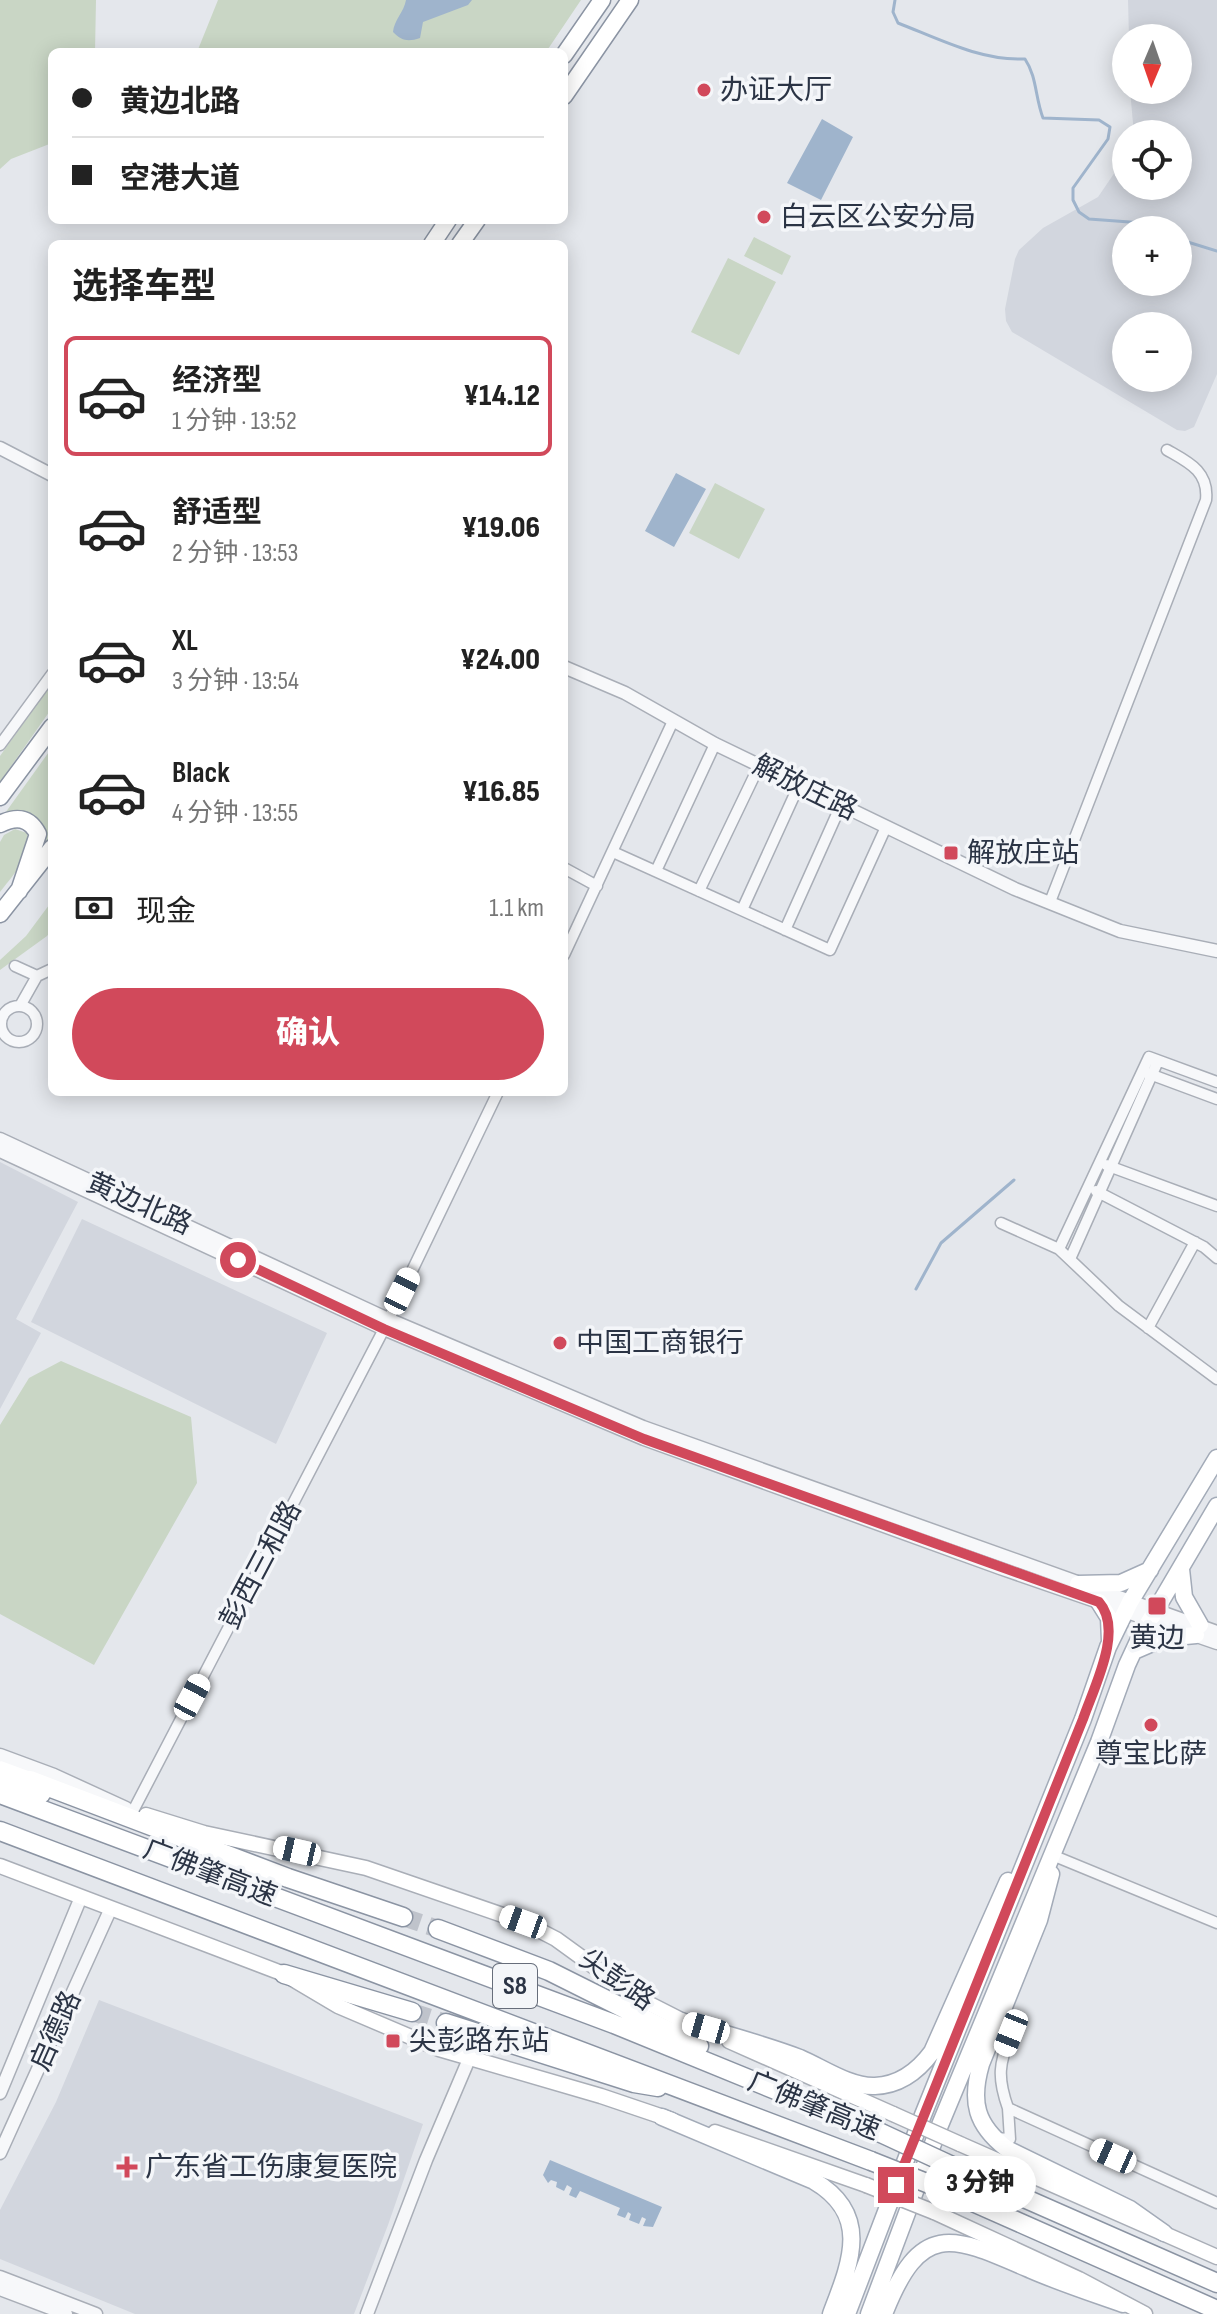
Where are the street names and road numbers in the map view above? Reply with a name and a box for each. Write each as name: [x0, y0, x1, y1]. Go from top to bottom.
street label: 解放庄路: [747, 749, 863, 827]
street label: 黄边北路: [81, 1166, 197, 1242]
street label: 彭西三和路: [214, 1495, 308, 1635]
street label: 广佛肇高速: [139, 1833, 281, 1913]
street label: 尖彭路: [573, 1942, 661, 2018]
road number: S8: [493, 1964, 537, 2008]
street label: 启德路: [24, 1986, 88, 2076]
street label: 广佛肇高速: [743, 2064, 885, 2148]

